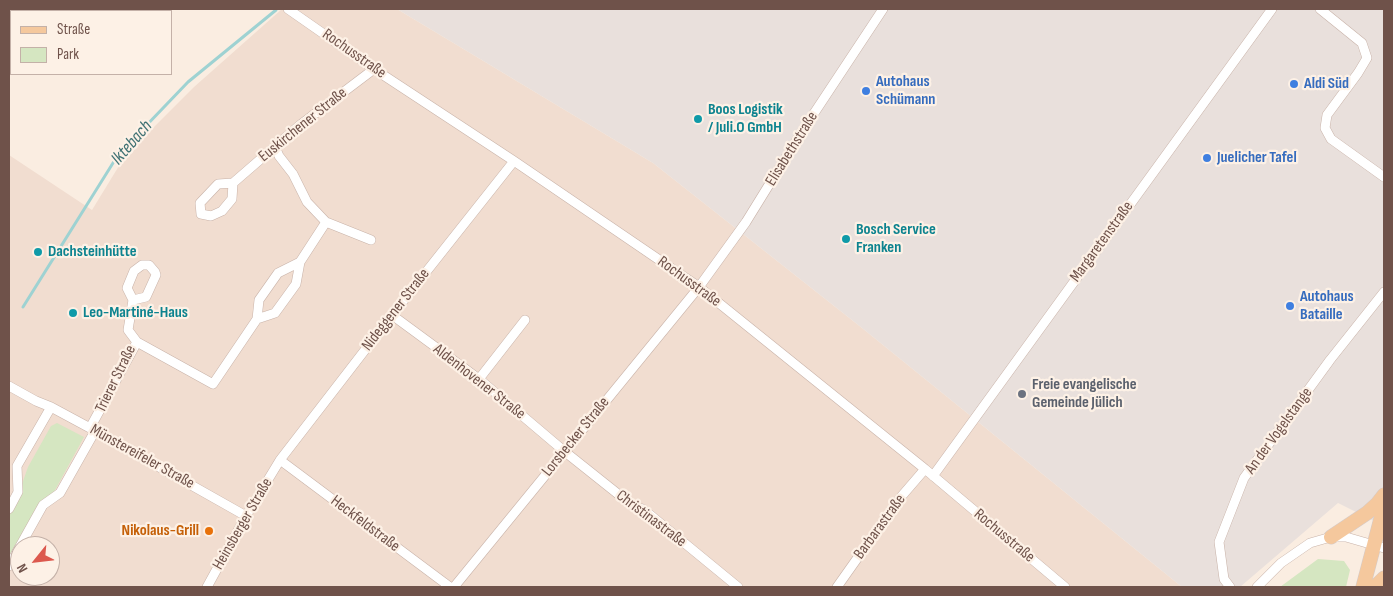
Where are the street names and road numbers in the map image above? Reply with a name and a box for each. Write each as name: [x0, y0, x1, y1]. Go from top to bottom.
street label: Rochusstraße: [318, 25, 390, 83]
street label: Euskirchener Straße: [255, 84, 351, 166]
street label: Elisabethstraße: [762, 108, 822, 190]
street label: Margaretenstraße: [1066, 198, 1138, 286]
street label: Rochusstraße: [654, 253, 724, 311]
street label: Nideggener Straße: [358, 265, 434, 355]
street label: Aldenhovener Straße: [429, 340, 529, 424]
street label: Trierer Straße: [91, 342, 141, 416]
street label: An der Vogelstange: [1241, 384, 1317, 478]
street label: Lorsbecker Straße: [538, 393, 614, 481]
street label: Münstereifeler Straße: [86, 420, 198, 494]
street label: Heinsberger Straße: [209, 475, 277, 573]
street label: Christinastraße: [612, 486, 690, 552]
street label: Barbarastraße: [850, 491, 910, 563]
street label: Heckfeldstraße: [327, 492, 403, 556]
street label: Rochusstraße: [970, 505, 1038, 567]

